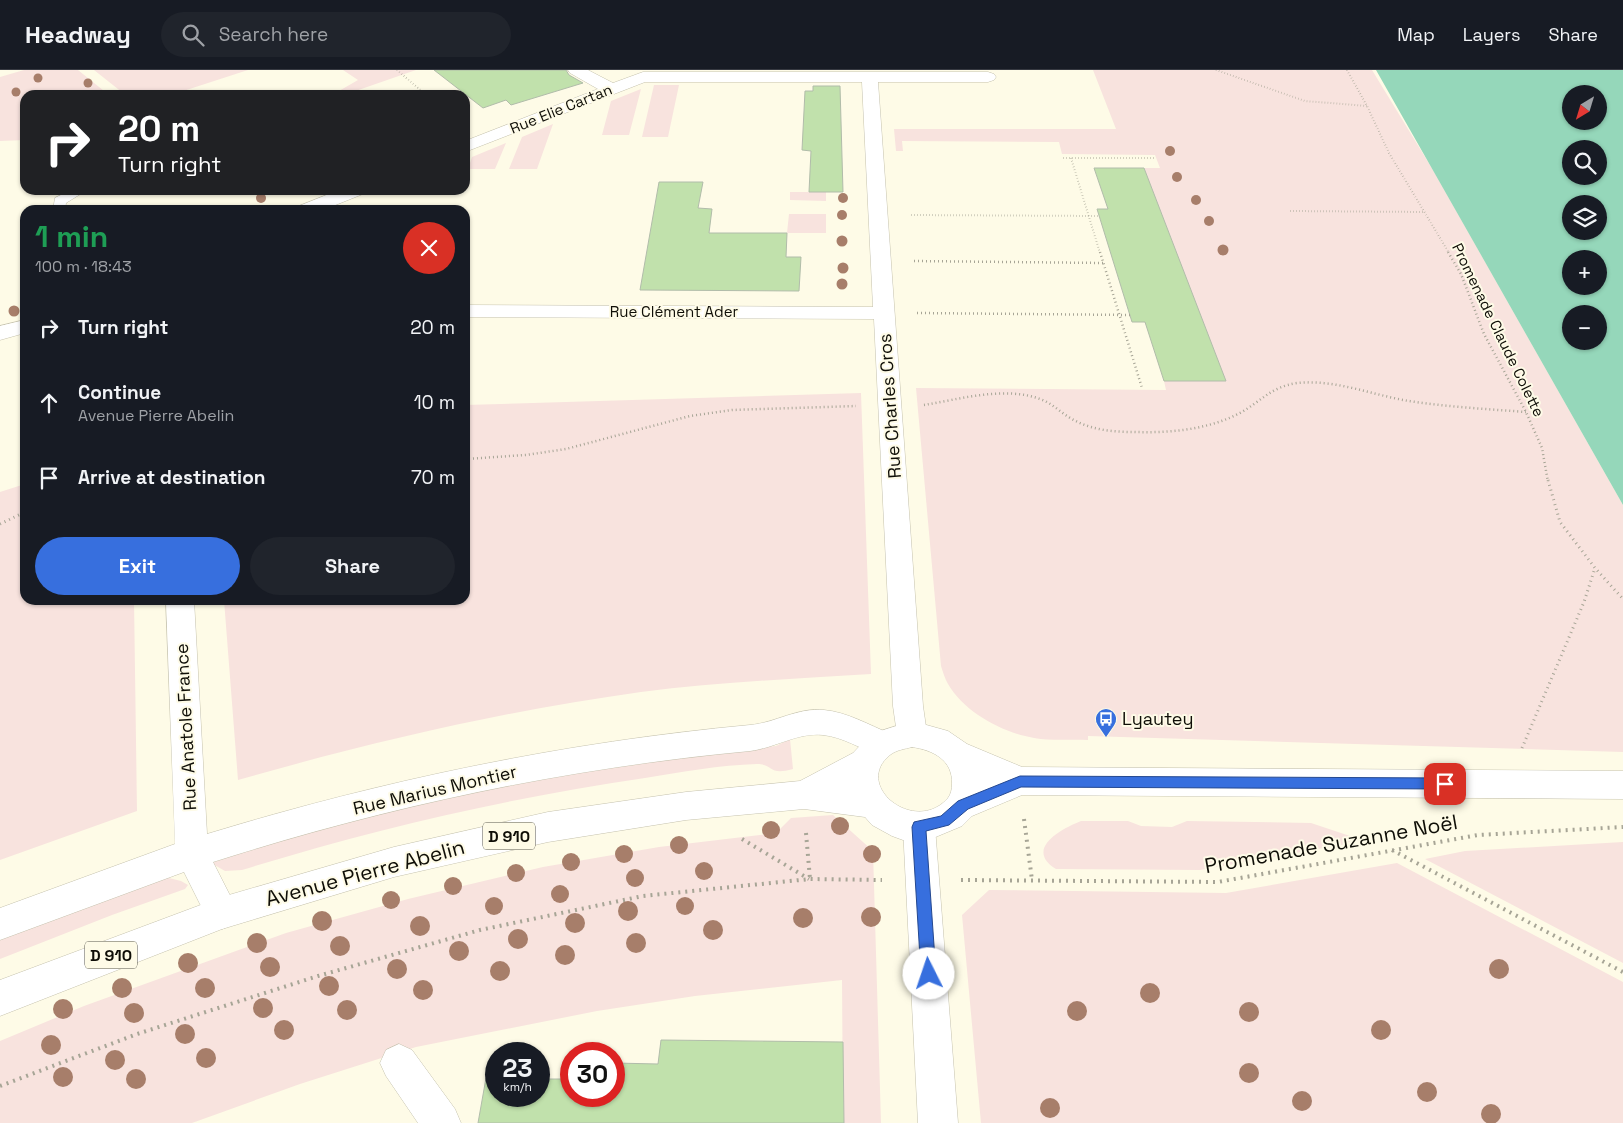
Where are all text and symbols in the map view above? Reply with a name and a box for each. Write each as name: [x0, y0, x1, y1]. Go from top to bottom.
search box: [161, 12, 511, 57]
text: Headway: [25, 19, 131, 50]
icon: search: [179, 21, 207, 49]
text: Search here: [219, 22, 328, 47]
text: Map: [1397, 23, 1435, 46]
text: Layers: [1463, 23, 1520, 46]
text: Share: [1548, 23, 1598, 46]
street label: Rue Elie Cartan: [507, 79, 615, 138]
north arrow: [1562, 85, 1608, 130]
map controls: [1562, 85, 1607, 350]
text: 20 m: [118, 107, 200, 151]
icon: right: [35, 110, 100, 175]
button: search: [1562, 140, 1607, 185]
text: Turn right: [118, 150, 221, 178]
button: layers: [1562, 195, 1607, 240]
text: 1 min: [35, 217, 108, 256]
button: close: [403, 222, 455, 274]
street label: Promenade Claude Colette: [1448, 240, 1549, 420]
button: +: [1562, 250, 1607, 295]
text: 100 m · 18:43: [35, 256, 132, 277]
street label: Rue Clément Ader: [610, 302, 739, 321]
button: −: [1562, 305, 1607, 350]
icon: right: [35, 314, 63, 342]
text: Turn right: [78, 315, 168, 340]
text: 20 m: [410, 315, 455, 340]
street label: Rue Charles Cros: [873, 333, 906, 479]
text: Continue: [78, 380, 161, 405]
icon: ahead: [35, 389, 63, 417]
text: 10 m: [414, 390, 455, 415]
text: Avenue Pierre Abelin: [78, 405, 234, 426]
icon: arrive: [35, 464, 63, 492]
text: Arrive at destination: [78, 465, 266, 490]
text: 70 m: [411, 465, 455, 490]
button: Exit: [35, 537, 240, 595]
button: Share: [250, 537, 455, 595]
street label: Rue Anatole France: [170, 643, 201, 811]
bus stop icon: Lyautey: [1094, 707, 1118, 738]
place label: Lyautey: [1122, 707, 1194, 730]
street label: Rue Marius Montier: [351, 759, 519, 820]
pin: [1424, 763, 1466, 805]
icon: arrive: [1431, 770, 1459, 798]
street label: Promenade Suzanne Noël: [1202, 808, 1460, 879]
road number: D 910: [483, 822, 535, 849]
street label: Avenue Pierre Abelin: [262, 833, 467, 912]
road number: D 910: [85, 942, 137, 968]
position arrow: [902, 947, 954, 999]
speed limit sign: 30: [560, 1042, 625, 1107]
text: 23: [502, 1052, 533, 1084]
text: km/h: [503, 1079, 532, 1095]

